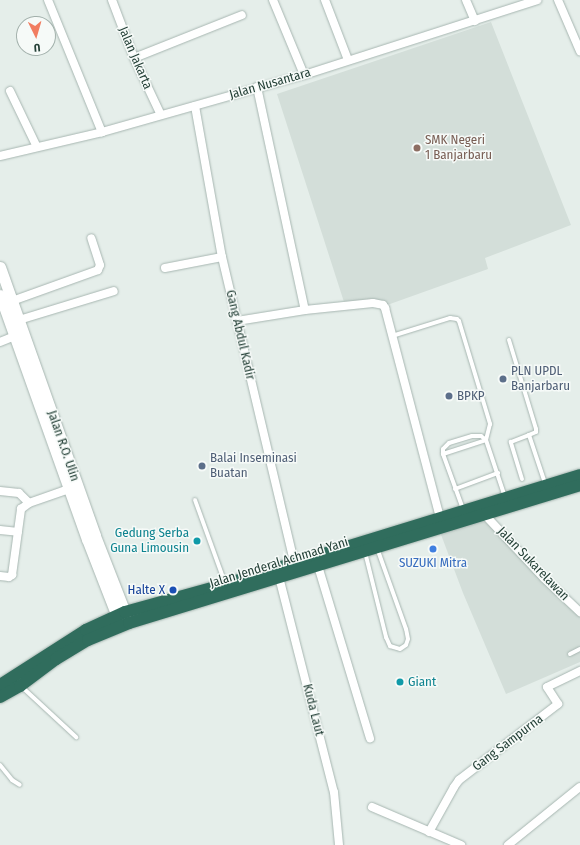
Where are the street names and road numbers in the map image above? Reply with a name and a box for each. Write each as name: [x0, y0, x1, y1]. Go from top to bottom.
street label: Jalan Jakarta: [115, 24, 155, 92]
street label: Jalan Nusantara: [228, 65, 312, 103]
street label: Gang Abdul Kadir: [222, 289, 258, 381]
street label: Jalan R.O. Ulin: [44, 409, 82, 483]
street label: Jalan Sukarelawan: [494, 524, 572, 604]
street label: Jalan Jenderal Achmad Yani: [208, 534, 350, 592]
street label: Kuda Laut: [299, 682, 327, 738]
street label: Gang Sampurna: [470, 711, 546, 775]

